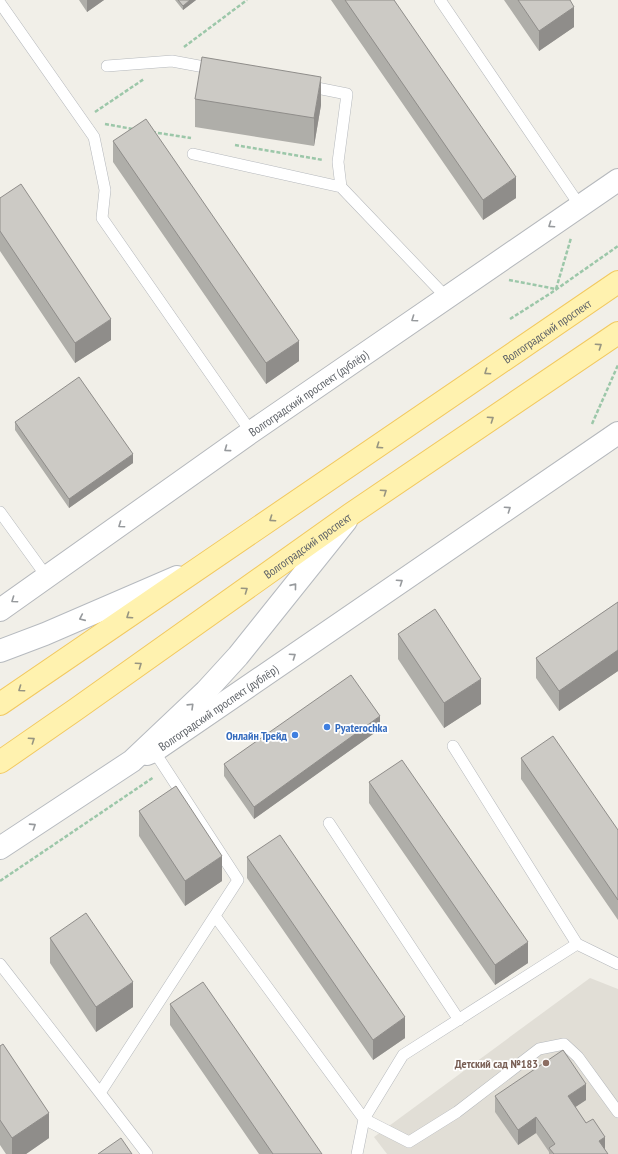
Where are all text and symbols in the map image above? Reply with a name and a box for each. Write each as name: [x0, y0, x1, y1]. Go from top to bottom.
one-way arrow: [548, 221, 555, 228]
street label: Волгоградский проспект: [500, 295, 594, 366]
one-way arrow: [411, 315, 418, 322]
one-way arrow: [594, 344, 601, 351]
street label: Волгоградский проспект (дублёр): [245, 346, 371, 439]
one-way arrow: [484, 367, 491, 374]
one-way arrow: [487, 416, 494, 424]
one-way arrow: [376, 441, 383, 449]
one-way arrow: [224, 445, 231, 452]
one-way arrow: [379, 490, 386, 497]
one-way arrow: [503, 507, 510, 514]
street label: Волгоградский проспект: [260, 509, 354, 581]
one-way arrow: [269, 514, 276, 522]
one-way arrow: [118, 520, 125, 527]
one-way arrow: [396, 580, 403, 587]
one-way arrow: [289, 584, 296, 591]
one-way arrow: [240, 588, 247, 595]
one-way arrow: [12, 595, 19, 602]
one-way arrow: [126, 611, 133, 618]
one-way arrow: [78, 613, 86, 621]
one-way arrow: [289, 653, 296, 660]
street label: Волгоградский проспект (дублёр): [155, 661, 281, 753]
one-way arrow: [134, 663, 141, 670]
one-way arrow: [18, 684, 25, 692]
one-way arrow: [186, 703, 194, 710]
place label: Pyaterochka: [335, 720, 387, 735]
marker: Pyaterochka: [322, 722, 332, 732]
place label: Онлайн Трейд: [226, 728, 287, 743]
marker: Онлайн Трейд: [290, 730, 300, 740]
one-way arrow: [28, 737, 35, 745]
one-way arrow: [28, 824, 35, 831]
place label: Детский сад №183: [455, 1056, 538, 1071]
marker: Детский сад №183: [541, 1058, 551, 1068]

